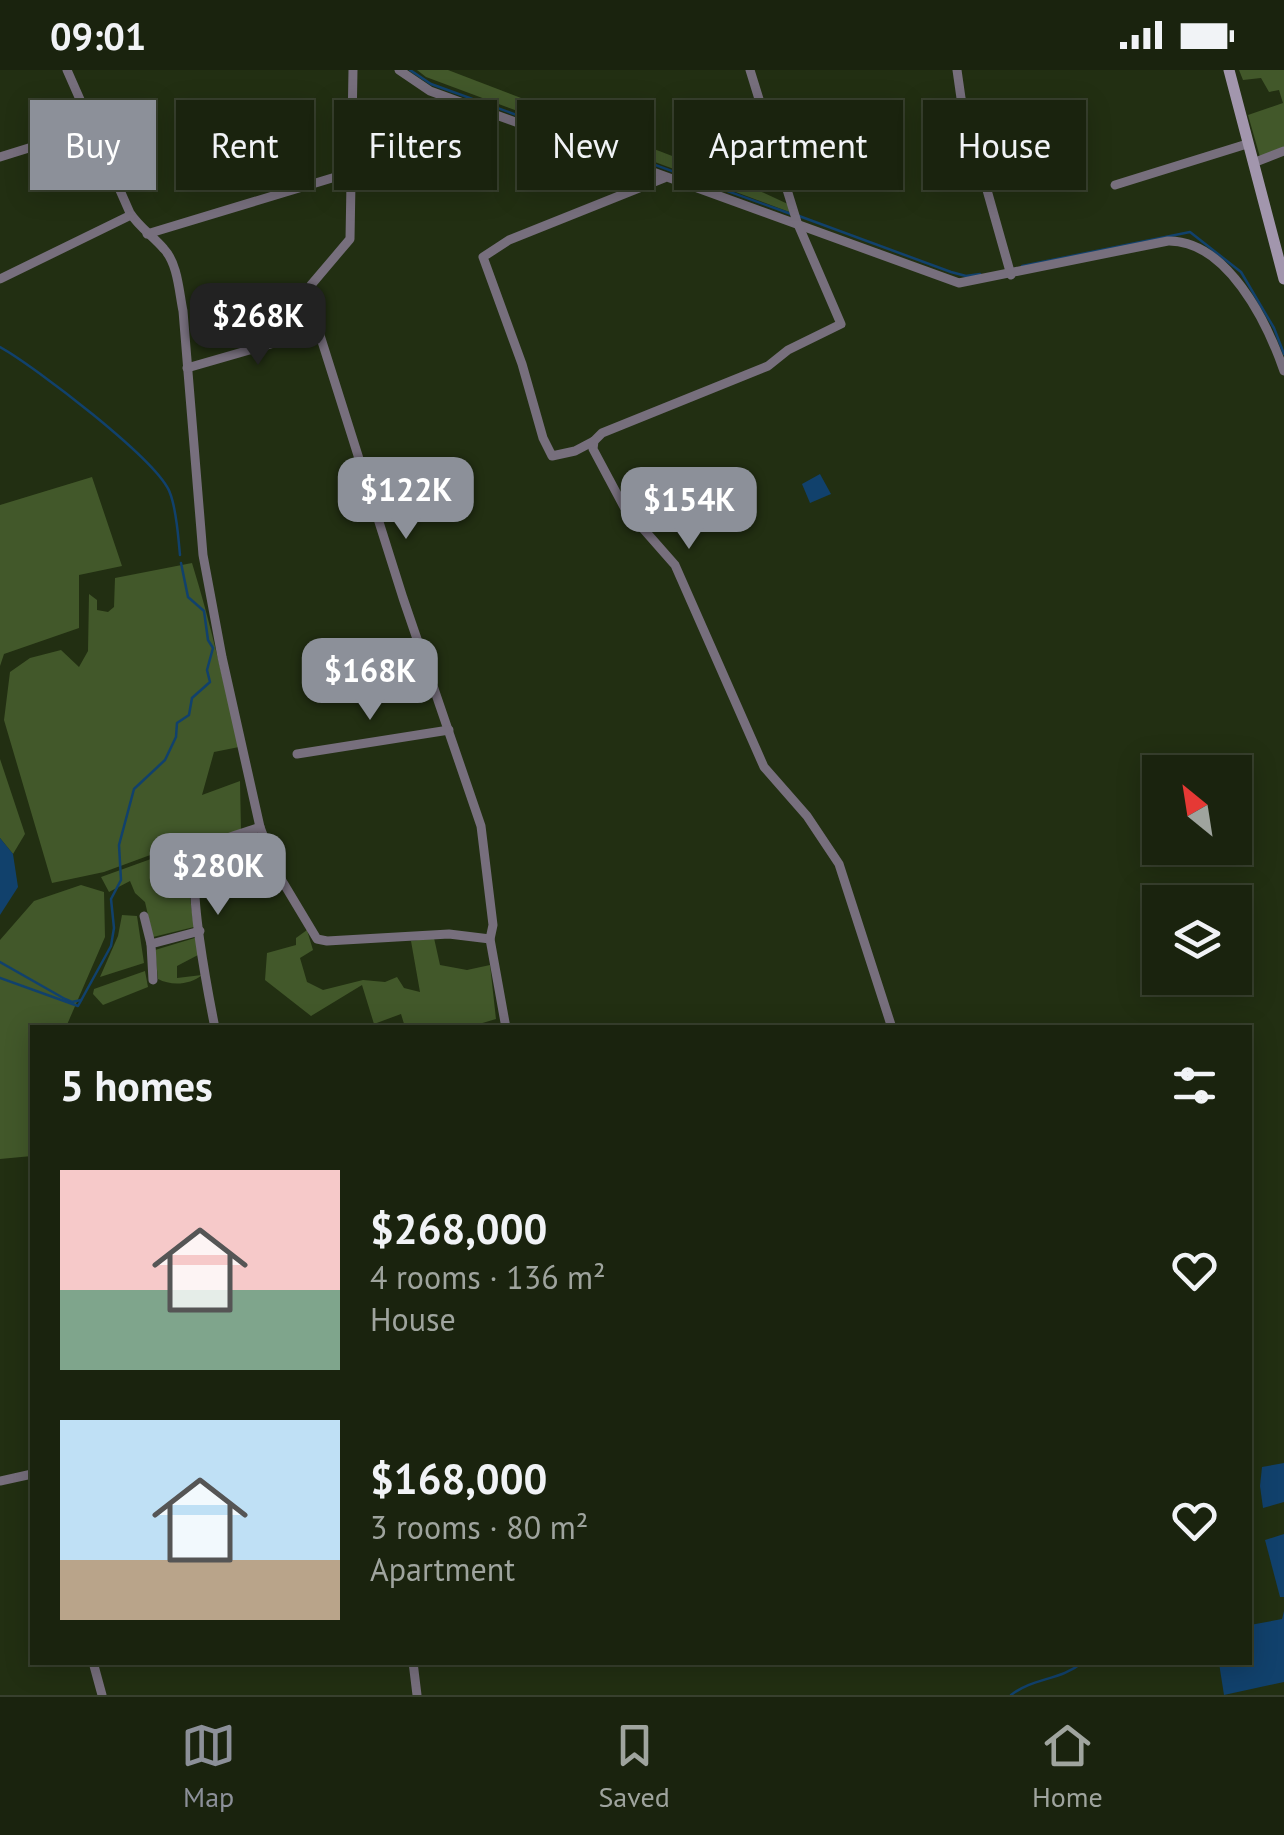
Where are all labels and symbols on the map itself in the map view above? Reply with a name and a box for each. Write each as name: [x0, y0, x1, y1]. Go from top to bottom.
pin: $268K: [188, 283, 328, 368]
pin: $122K: [336, 457, 476, 542]
pin: $154K: [619, 467, 759, 552]
pin: $168K: [300, 638, 440, 723]
north arrow: [1142, 755, 1252, 865]
pin: $280K: [148, 833, 288, 918]

